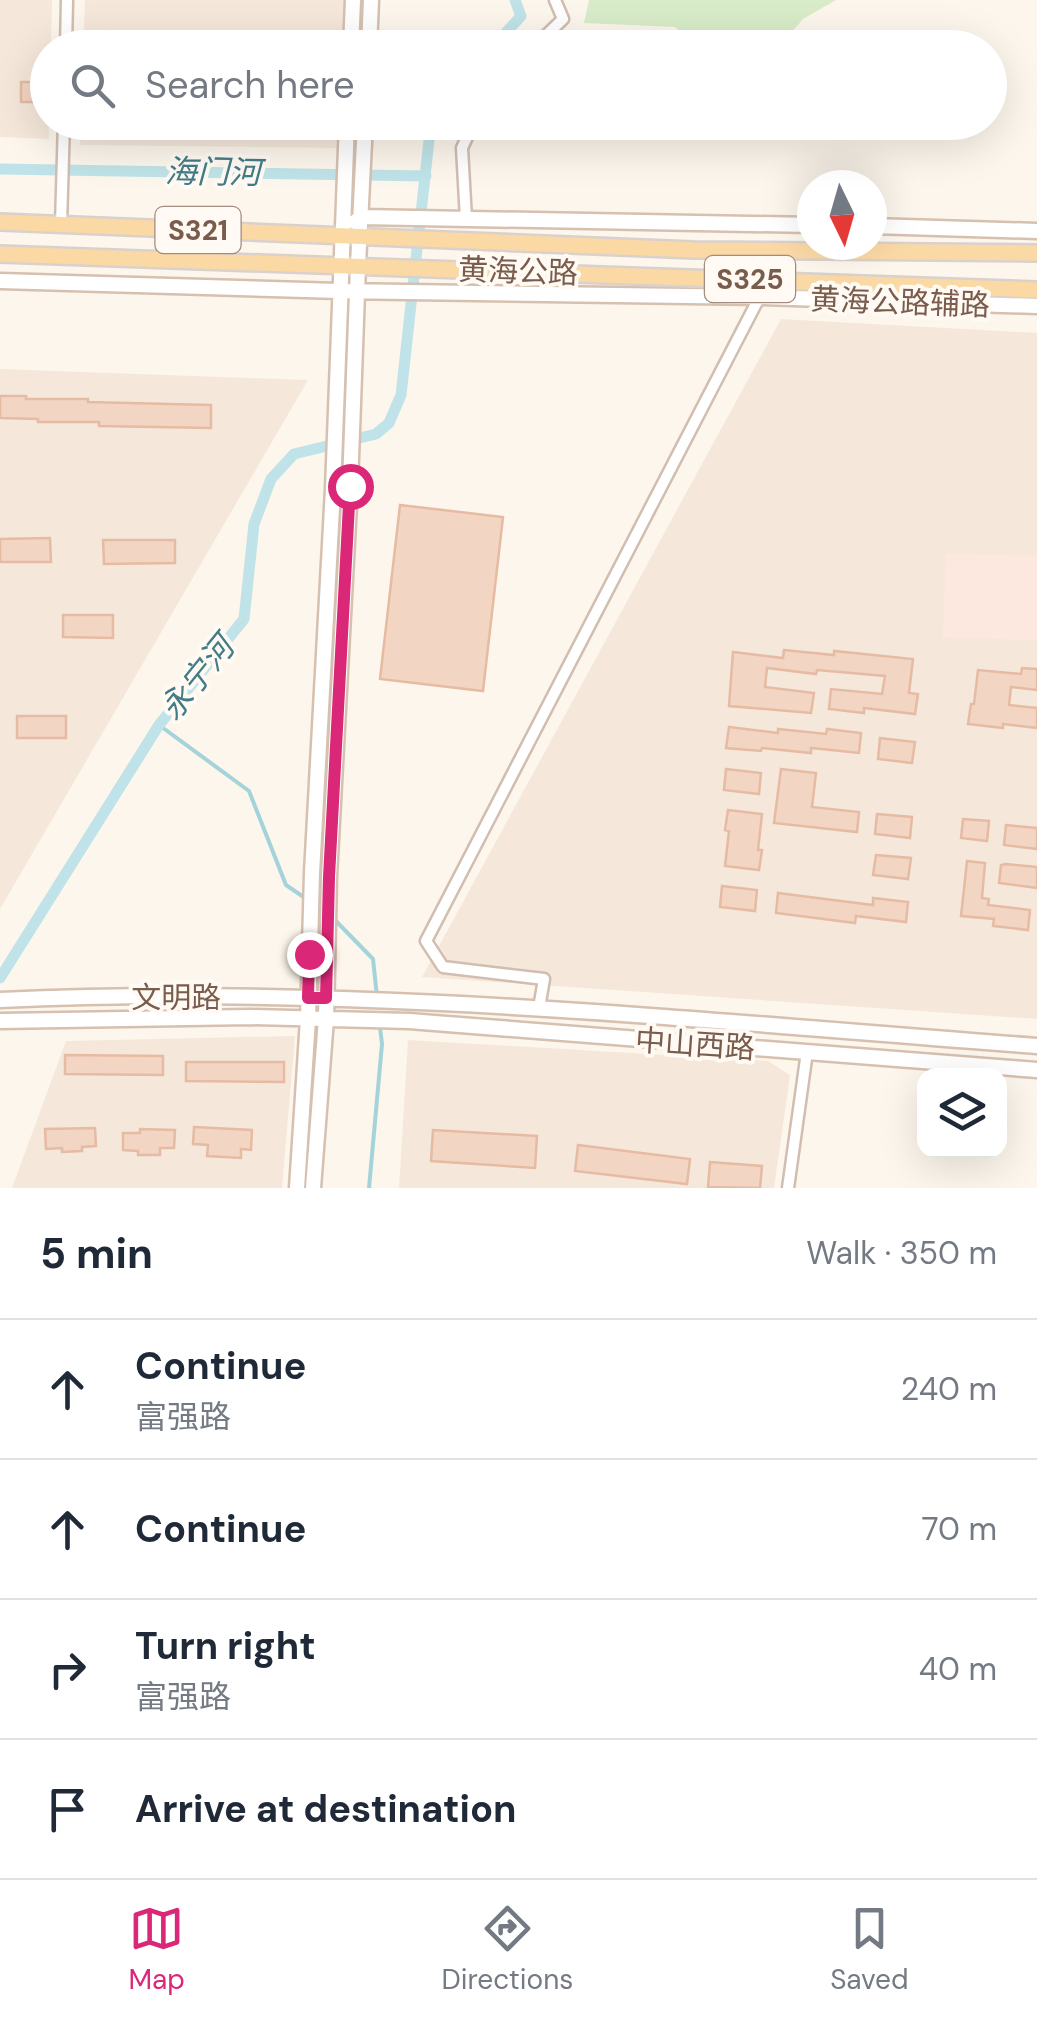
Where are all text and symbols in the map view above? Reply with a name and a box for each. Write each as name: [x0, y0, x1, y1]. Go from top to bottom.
search box: [30, 30, 1007, 140]
icon: search: [65, 58, 120, 113]
text: Search here: [145, 60, 355, 110]
water label: 海门河: [165, 150, 267, 194]
north arrow: [797, 170, 887, 260]
road number: S321: [156, 207, 240, 253]
street label: 黄海公路: [457, 249, 579, 293]
road number: S325: [705, 256, 795, 302]
street label: 黄海公路辅路: [809, 279, 991, 325]
route start: [328, 464, 374, 510]
water label: 永宁河: [150, 623, 247, 729]
route end: [287, 932, 333, 978]
street label: 文明路: [131, 978, 221, 1017]
street label: 中山西路: [634, 1020, 756, 1068]
map controls: [917, 1068, 1007, 1158]
button: layers: [917, 1068, 1007, 1158]
text: 5 min: [40, 1226, 153, 1281]
text: Walk · 350 m: [806, 1232, 997, 1274]
text: Continue: [135, 1341, 306, 1391]
icon: ahead: [40, 1362, 95, 1417]
text: 240 m: [901, 1368, 997, 1410]
text: 富强路: [135, 1396, 231, 1438]
icon: ahead: [40, 1502, 95, 1557]
text: Continue: [135, 1504, 306, 1554]
text: 70 m: [921, 1508, 997, 1550]
text: Turn right: [135, 1621, 316, 1671]
icon: right: [40, 1642, 95, 1697]
text: 40 m: [919, 1648, 997, 1690]
text: 富强路: [135, 1676, 231, 1718]
icon: arrive: [40, 1782, 95, 1837]
text: Arrive at destination: [135, 1784, 517, 1834]
tab: Map: [128, 1901, 185, 1998]
tab: Directions: [442, 1901, 573, 1998]
tab: Saved: [830, 1901, 909, 1998]

